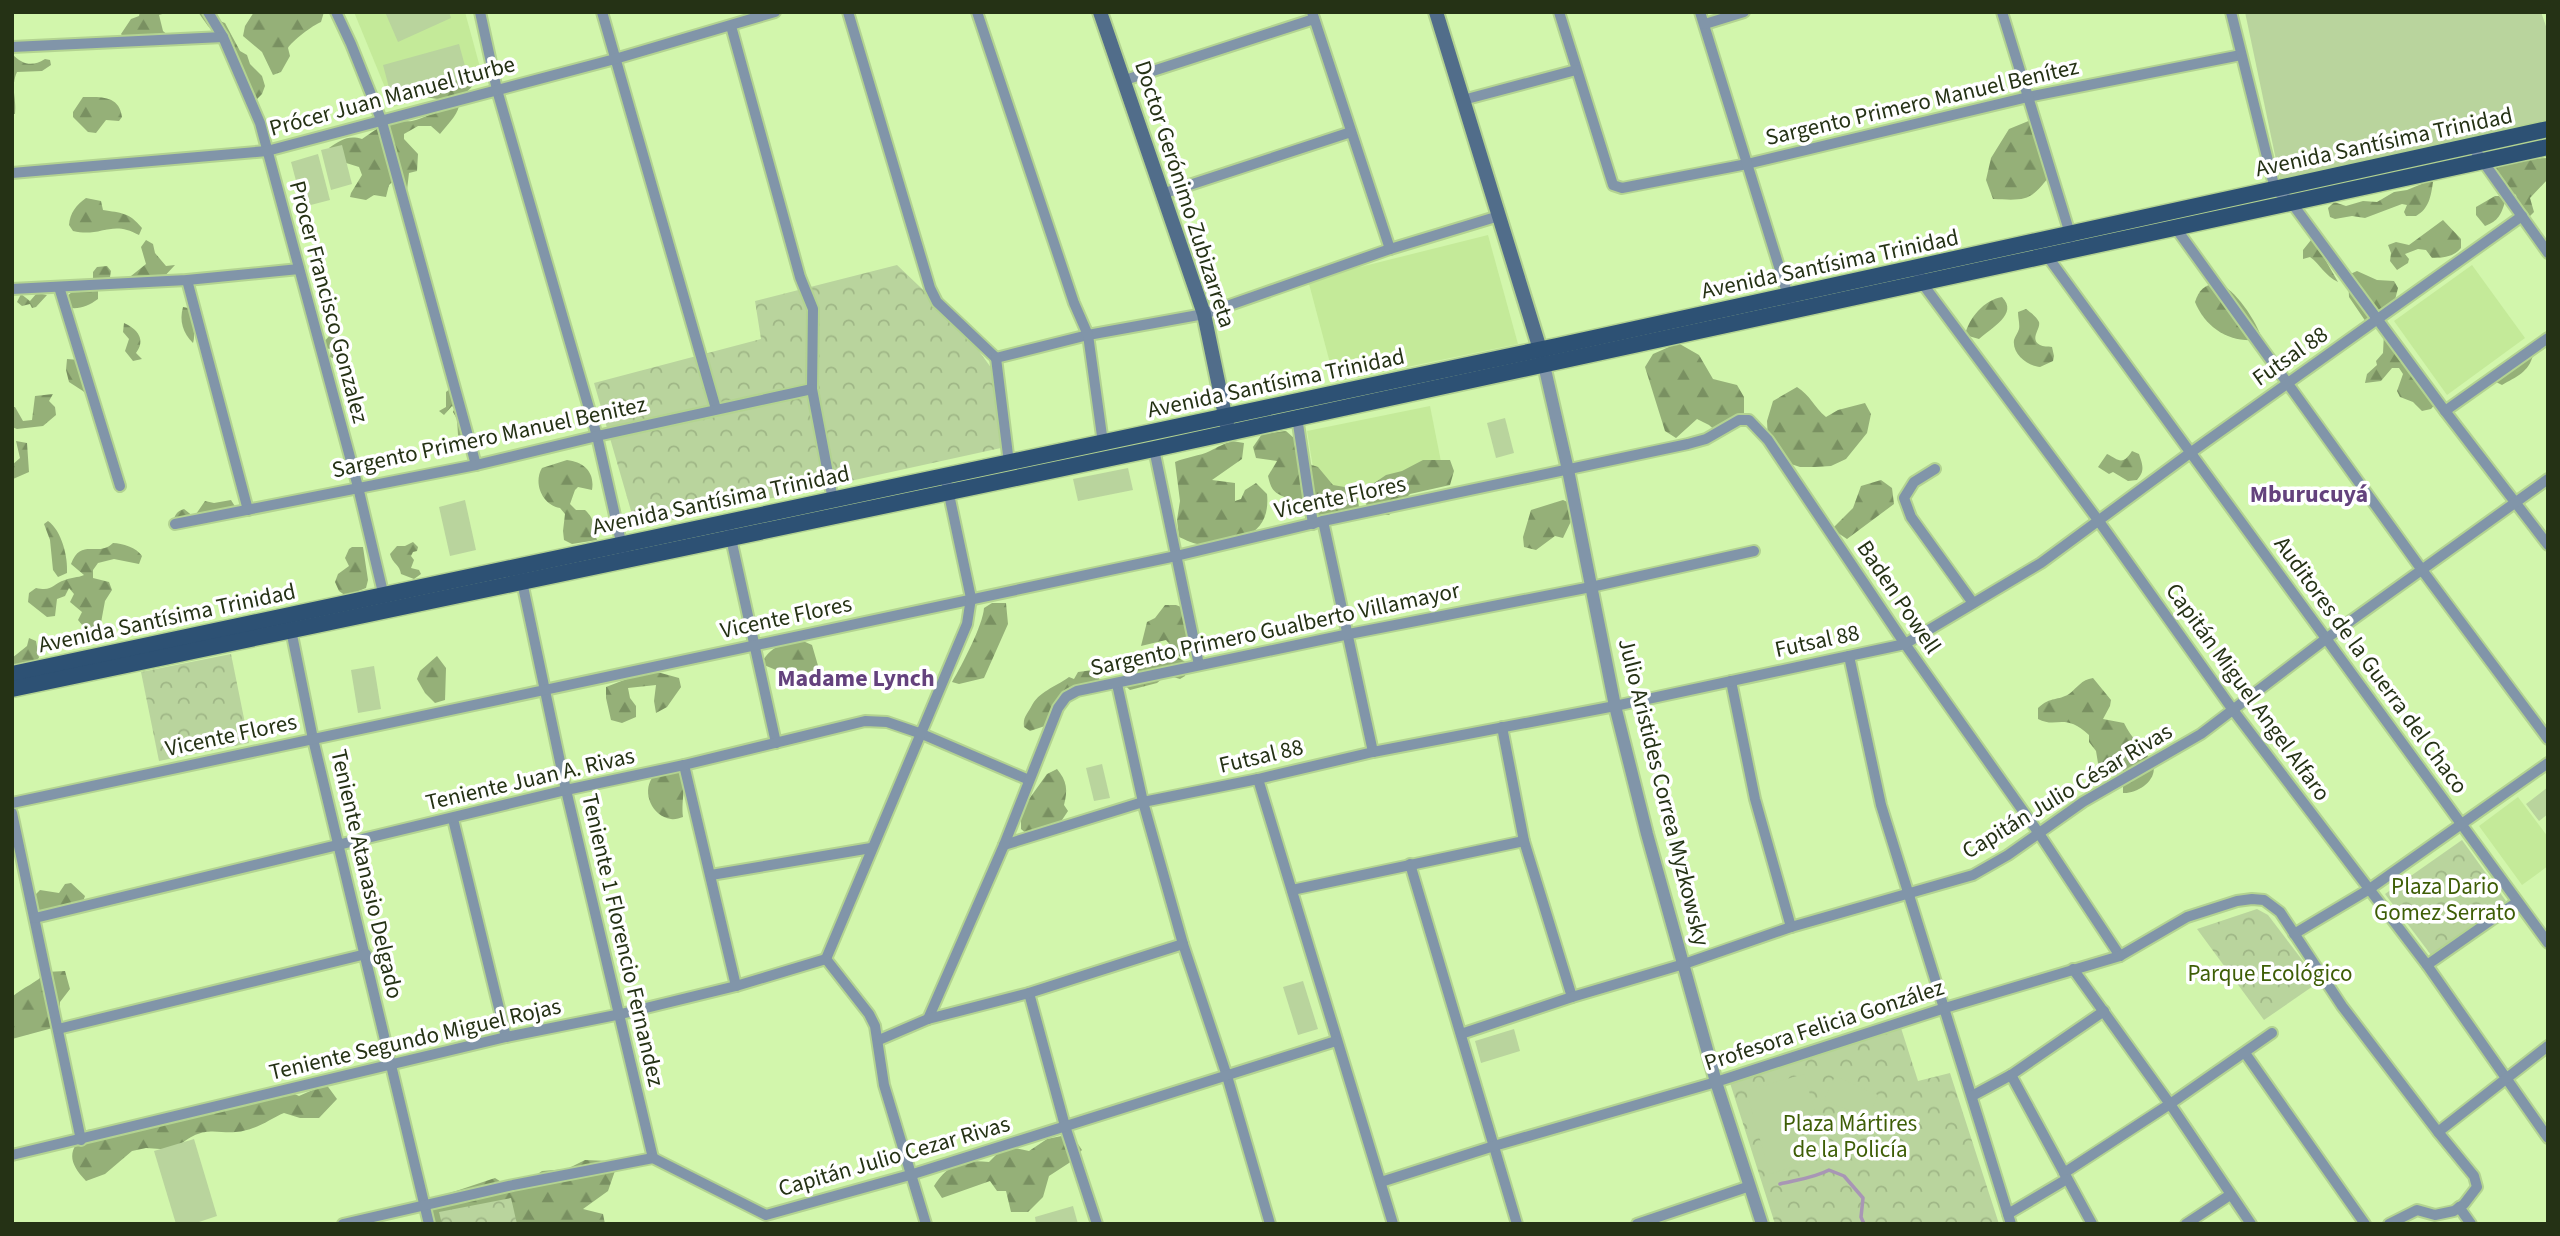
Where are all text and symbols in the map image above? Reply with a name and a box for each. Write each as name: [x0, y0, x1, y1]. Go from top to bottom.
street label: Prócer Juan Manuel Iturbe: [265, 47, 519, 145]
street label: Sargento Primero Manuel Benítez: [1762, 50, 2082, 154]
street label: Doctor Gerónimo Zubizarreta: [1126, 56, 1244, 332]
street label: Avenida Santísima Trinidad: [2252, 99, 2516, 185]
street label: Procer Francisco Gonzalez: [281, 177, 377, 427]
street label: Avenida Santísima Trinidad: [1698, 221, 1962, 307]
street label: Futsal 88: [2245, 318, 2335, 394]
street label: Avenida Santísima Trinidad: [1144, 340, 1408, 426]
street label: Sargento Primero Manuel Benitez: [329, 388, 649, 486]
street label: Avenida Santísima Trinidad: [589, 457, 853, 543]
street label: Vicente Flores: [1271, 467, 1409, 527]
district label: Mburucuyá: [2250, 477, 2368, 512]
street label: Auditores de la Guerra del Chaco: [2266, 529, 2476, 801]
street label: Baden Powell: [1849, 534, 1949, 660]
street label: Sargento Primero Gualberto Villamayor: [1087, 573, 1464, 684]
street label: Avenida Santísima Trinidad: [35, 575, 299, 661]
street label: Capitán Miguel Angel Alfaro: [2158, 576, 2338, 808]
street label: Vicente Flores: [717, 587, 855, 647]
street label: Futsal 88: [1772, 616, 1862, 666]
street label: Julio Aristides Correa Myzkowsky: [1610, 635, 1718, 950]
district label: Madame Lynch: [777, 661, 935, 696]
street label: Vicente Flores: [162, 705, 300, 765]
street label: Capitán Julio César Rivas: [1956, 715, 2178, 867]
street label: Futsal 88: [1216, 730, 1306, 782]
street label: Teniente Juan A. Rivas: [422, 739, 638, 819]
street label: Teniente Atanasio Delgado: [322, 746, 412, 1002]
street label: Teniente 1 Florencio Fernandez: [573, 790, 673, 1090]
park label: Plaza Dario Gomez Serrato: [2374, 870, 2516, 929]
park label: Parque Ecológico: [2187, 957, 2353, 990]
street label: Profesora Felicia González: [1700, 971, 1948, 1079]
street label: Teniente Segundo Miguel Rojas: [266, 989, 564, 1089]
street label: Capitán Julio Cezar Rivas: [774, 1107, 1014, 1205]
park label: Plaza Mártires de la Policía: [1783, 1107, 1917, 1166]

